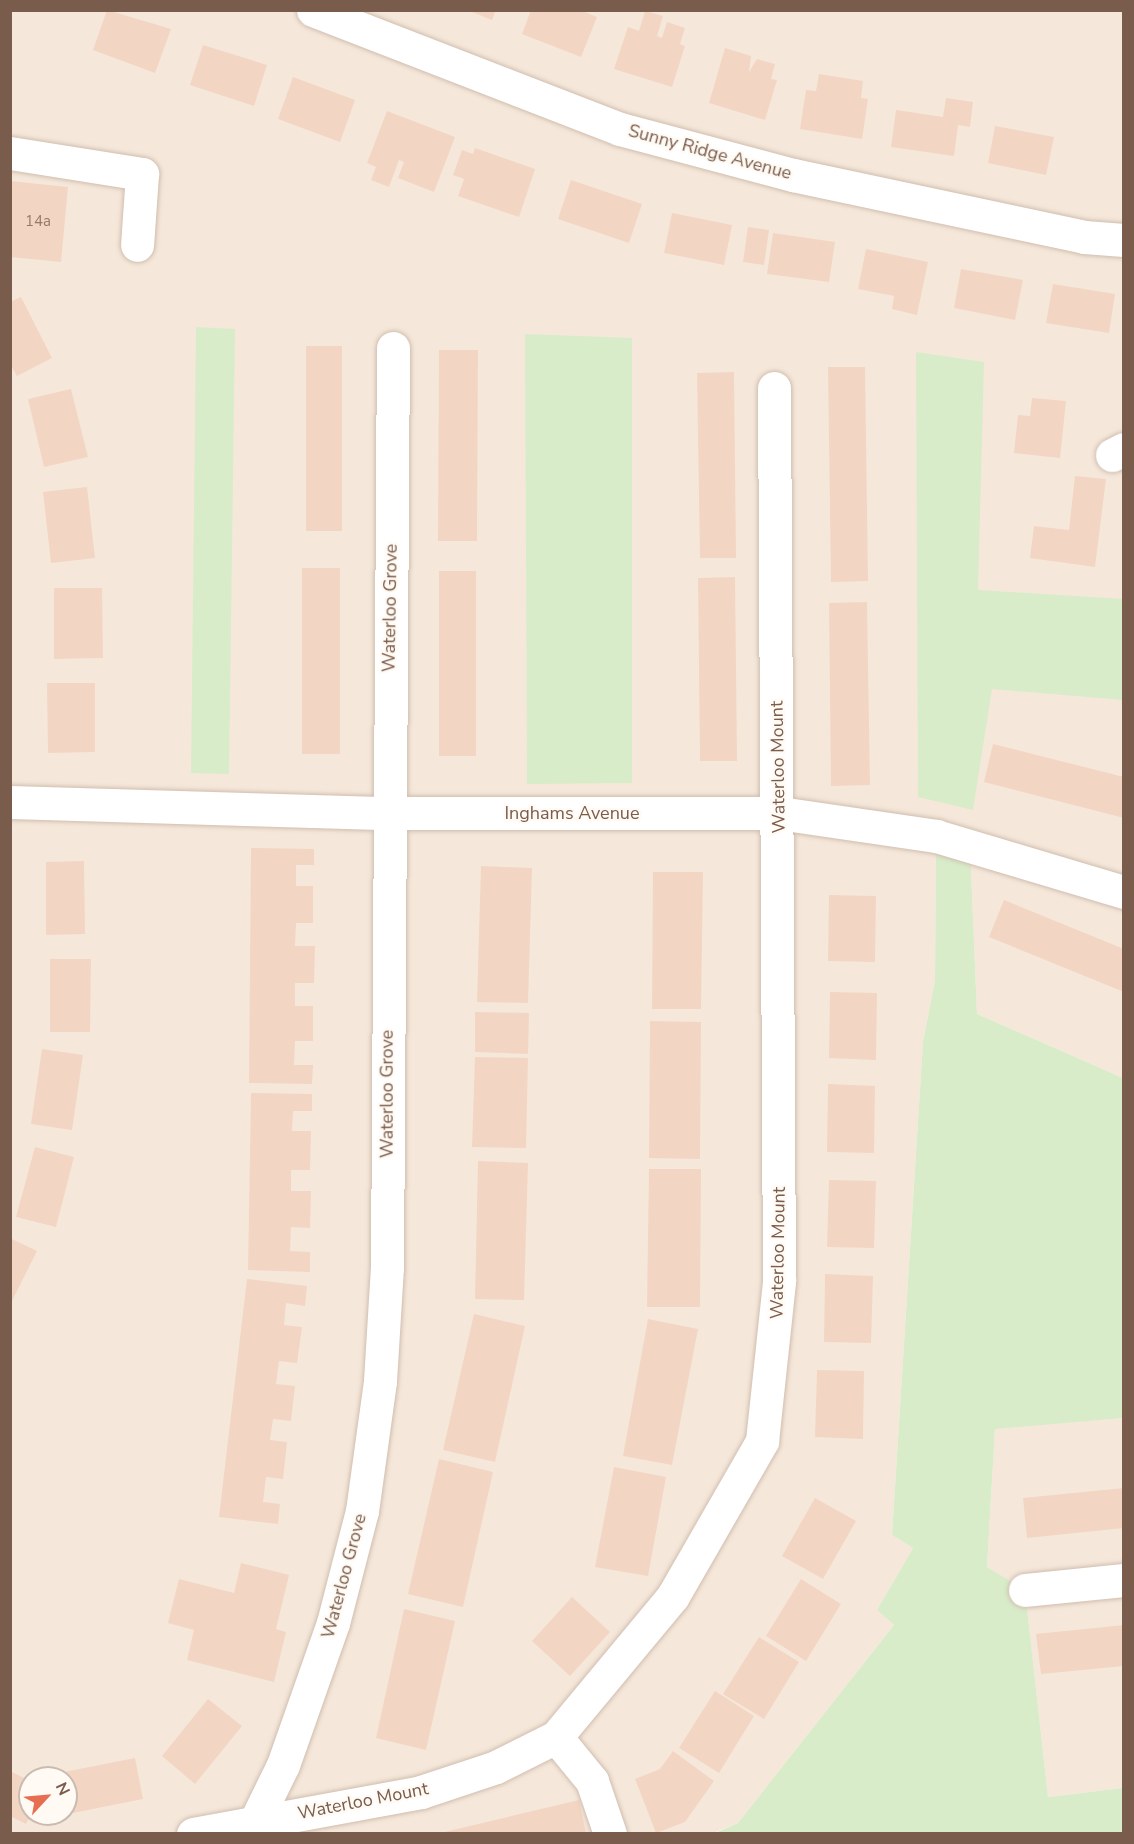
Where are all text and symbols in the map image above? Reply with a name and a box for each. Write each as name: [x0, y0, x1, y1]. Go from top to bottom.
street label: Sunny Ridge Avenue: [626, 120, 794, 184]
house number: 14a: [25, 213, 51, 231]
street label: Waterloo Grove: [378, 544, 402, 672]
street label: Waterloo Mount: [766, 701, 790, 833]
street label: Inghams Avenue: [504, 802, 640, 824]
street label: Waterloo Grove: [376, 1030, 398, 1158]
street label: Waterloo Mount: [766, 1187, 790, 1319]
street label: Waterloo Grove: [317, 1511, 371, 1641]
north arrow: [18, 1766, 78, 1826]
street label: Waterloo Mount: [296, 1778, 430, 1824]
text: N: [50, 1779, 75, 1799]

